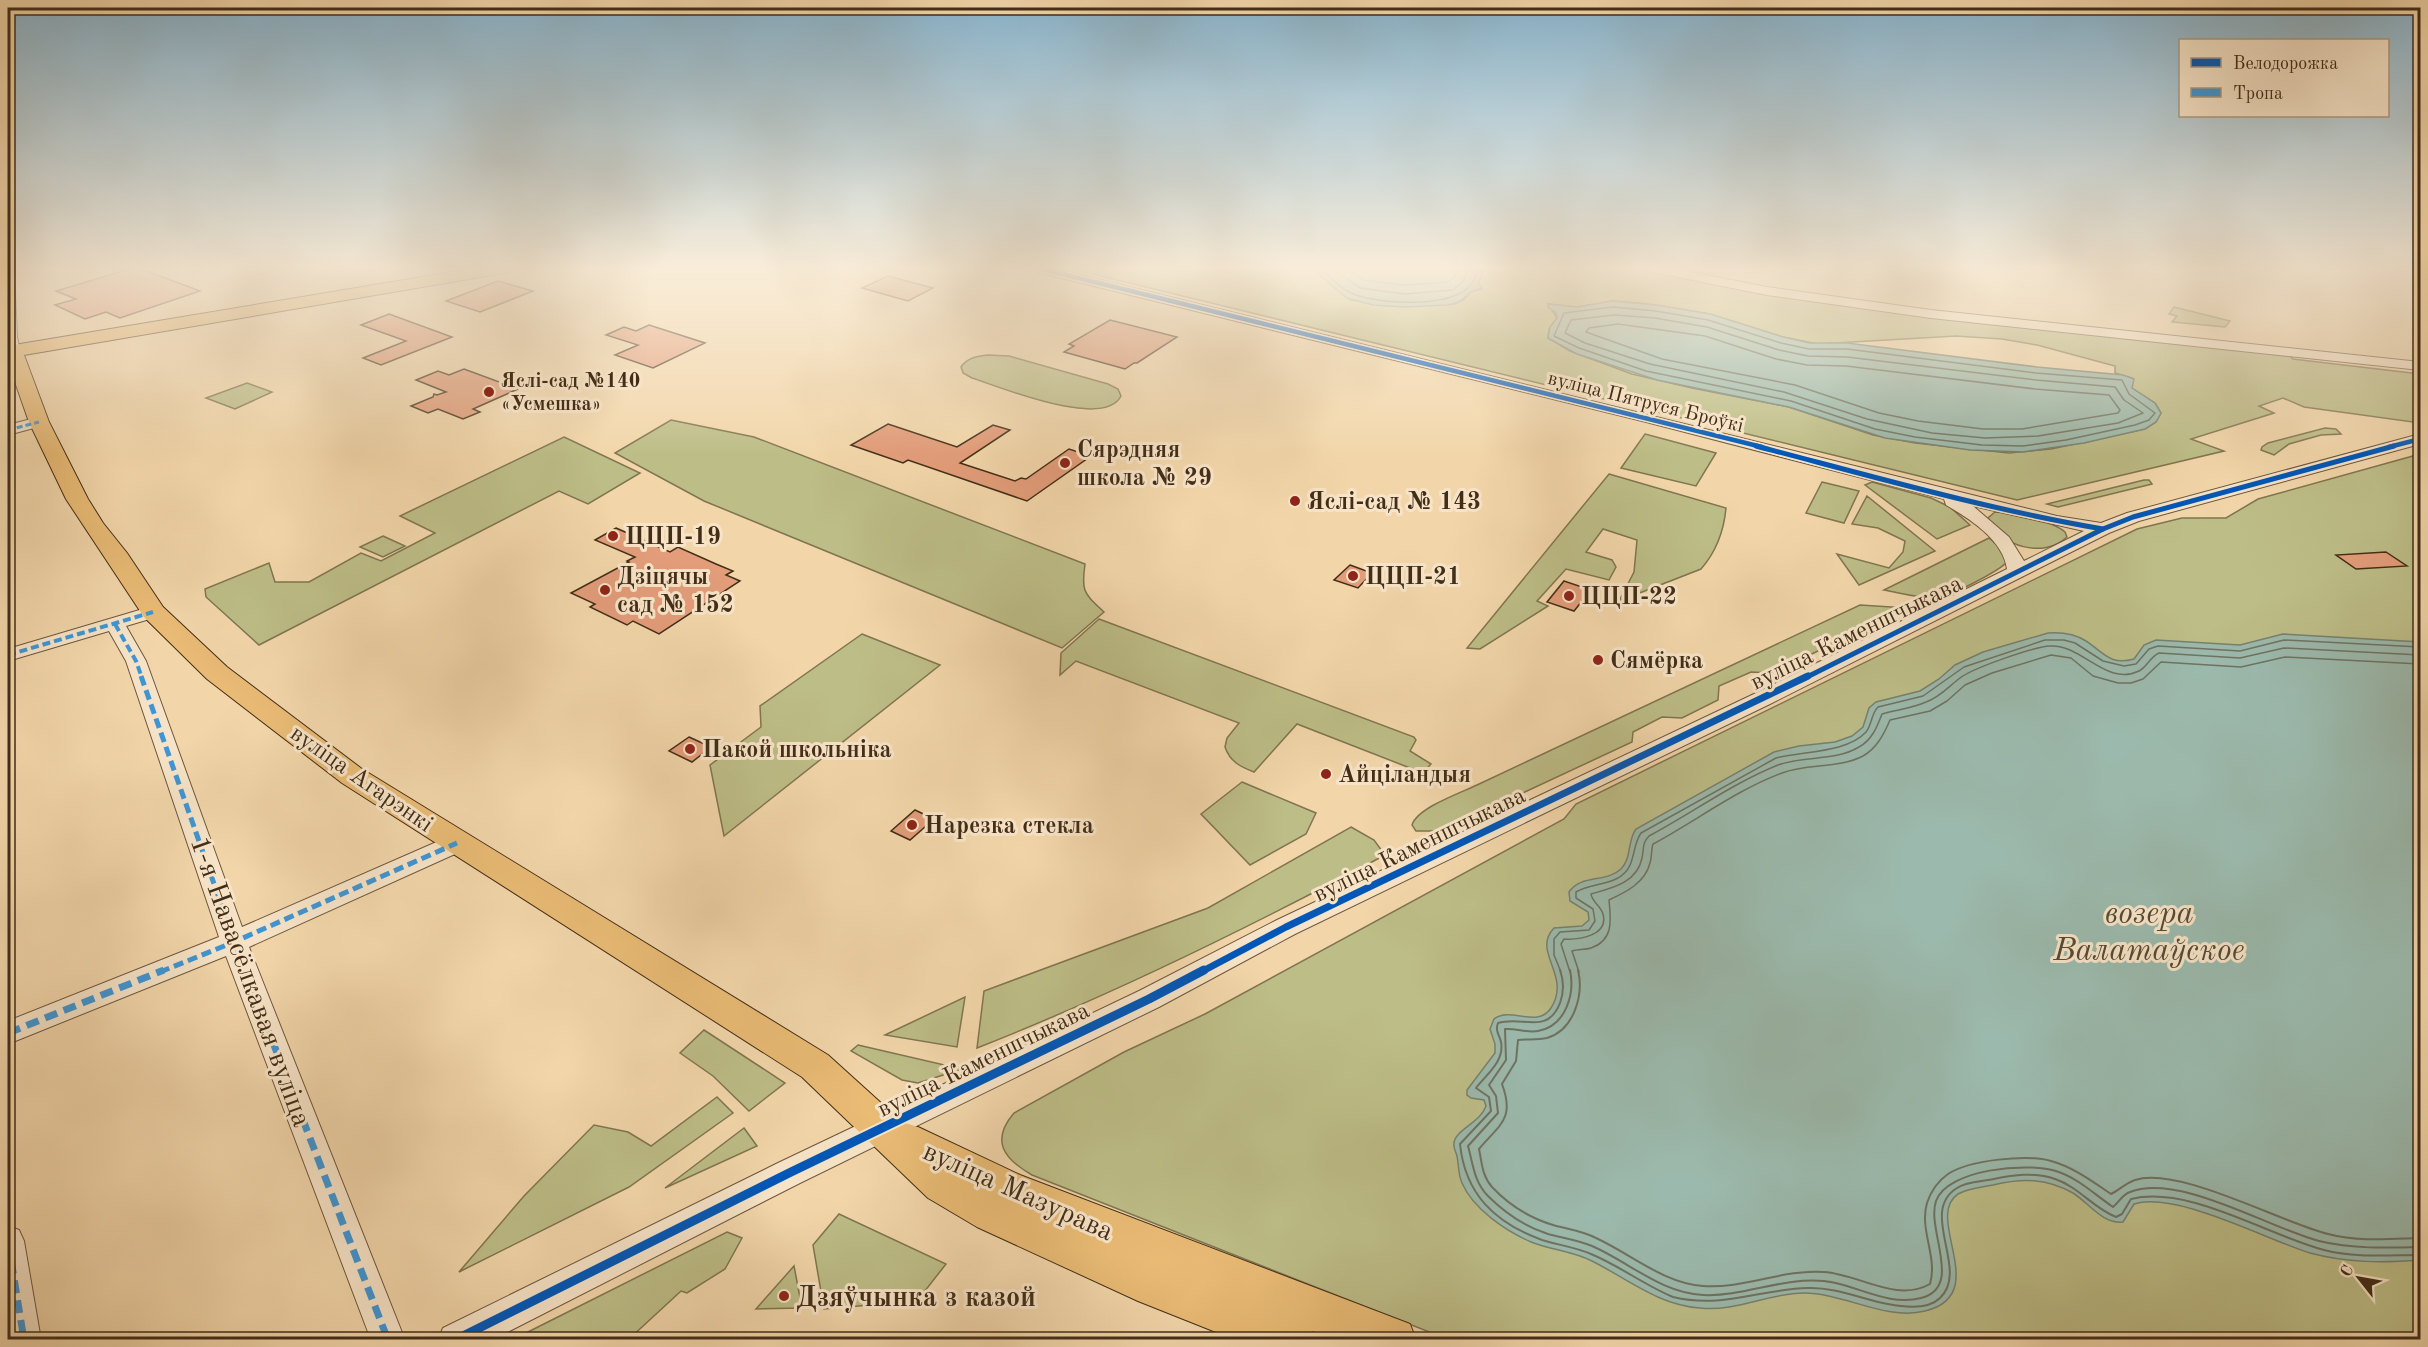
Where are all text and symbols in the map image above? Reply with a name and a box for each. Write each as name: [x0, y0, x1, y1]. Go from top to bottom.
legend: [2179, 39, 2389, 117]
text: Велодорожка: [2233, 55, 2338, 73]
text: Тропа: [2233, 85, 2283, 103]
street label: вуліца Пятруся Броўкі: [1546, 369, 1745, 437]
place label: Яслі-сад №140 «Усмешка»: [501, 372, 640, 415]
marker: Яслі-сад №140 «Усмешка»: [482, 385, 496, 399]
place label: Сярэдняя школа № 29: [1077, 439, 1212, 491]
marker: Сярэдняя школа № 29: [1058, 456, 1072, 470]
place label: Яслі-сад № 143: [1307, 491, 1481, 515]
marker: Яслі-сад № 143: [1288, 494, 1302, 508]
place label: ЦЦП-19: [625, 526, 721, 550]
marker: ЦЦП-19: [606, 529, 620, 543]
place label: Дзіцячы сад № 152: [617, 566, 734, 618]
place label: ЦЦП-21: [1365, 566, 1461, 590]
marker: ЦЦП-21: [1346, 569, 1360, 583]
street label: вуліца Каменшчыкава: [1747, 572, 1967, 696]
marker: Дзіцячы сад № 152: [598, 583, 612, 597]
place label: ЦЦП-22: [1581, 586, 1677, 610]
marker: ЦЦП-22: [1562, 589, 1576, 603]
place label: Сямёрка: [1610, 650, 1703, 674]
marker: Сямёрка: [1591, 653, 1605, 667]
street label: вуліца Агарэнкі: [285, 722, 437, 838]
place label: Пакой школьніка: [702, 739, 892, 763]
marker: Пакой школьніка: [683, 742, 697, 756]
place label: Айціландыя: [1338, 764, 1471, 788]
marker: Айціландыя: [1319, 767, 1333, 781]
street label: вуліца Каменшчыкава: [1310, 784, 1530, 908]
place label: Нарезка стекла: [924, 815, 1094, 839]
marker: Нарезка стекла: [905, 818, 919, 832]
street label: 1-я Навасёлкавая вуліца: [184, 833, 315, 1131]
water label: возера Валатаўское: [2052, 899, 2245, 968]
street label: вуліца Каменшчыкава: [874, 999, 1094, 1123]
street label: вуліца Мазурава: [918, 1138, 1117, 1247]
north arrow: [2329, 1248, 2389, 1308]
text: С: [2338, 1263, 2357, 1280]
place label: Дзяўчынка з казой: [796, 1285, 1036, 1313]
marker: Дзяўчынка з казой: [777, 1289, 791, 1303]

